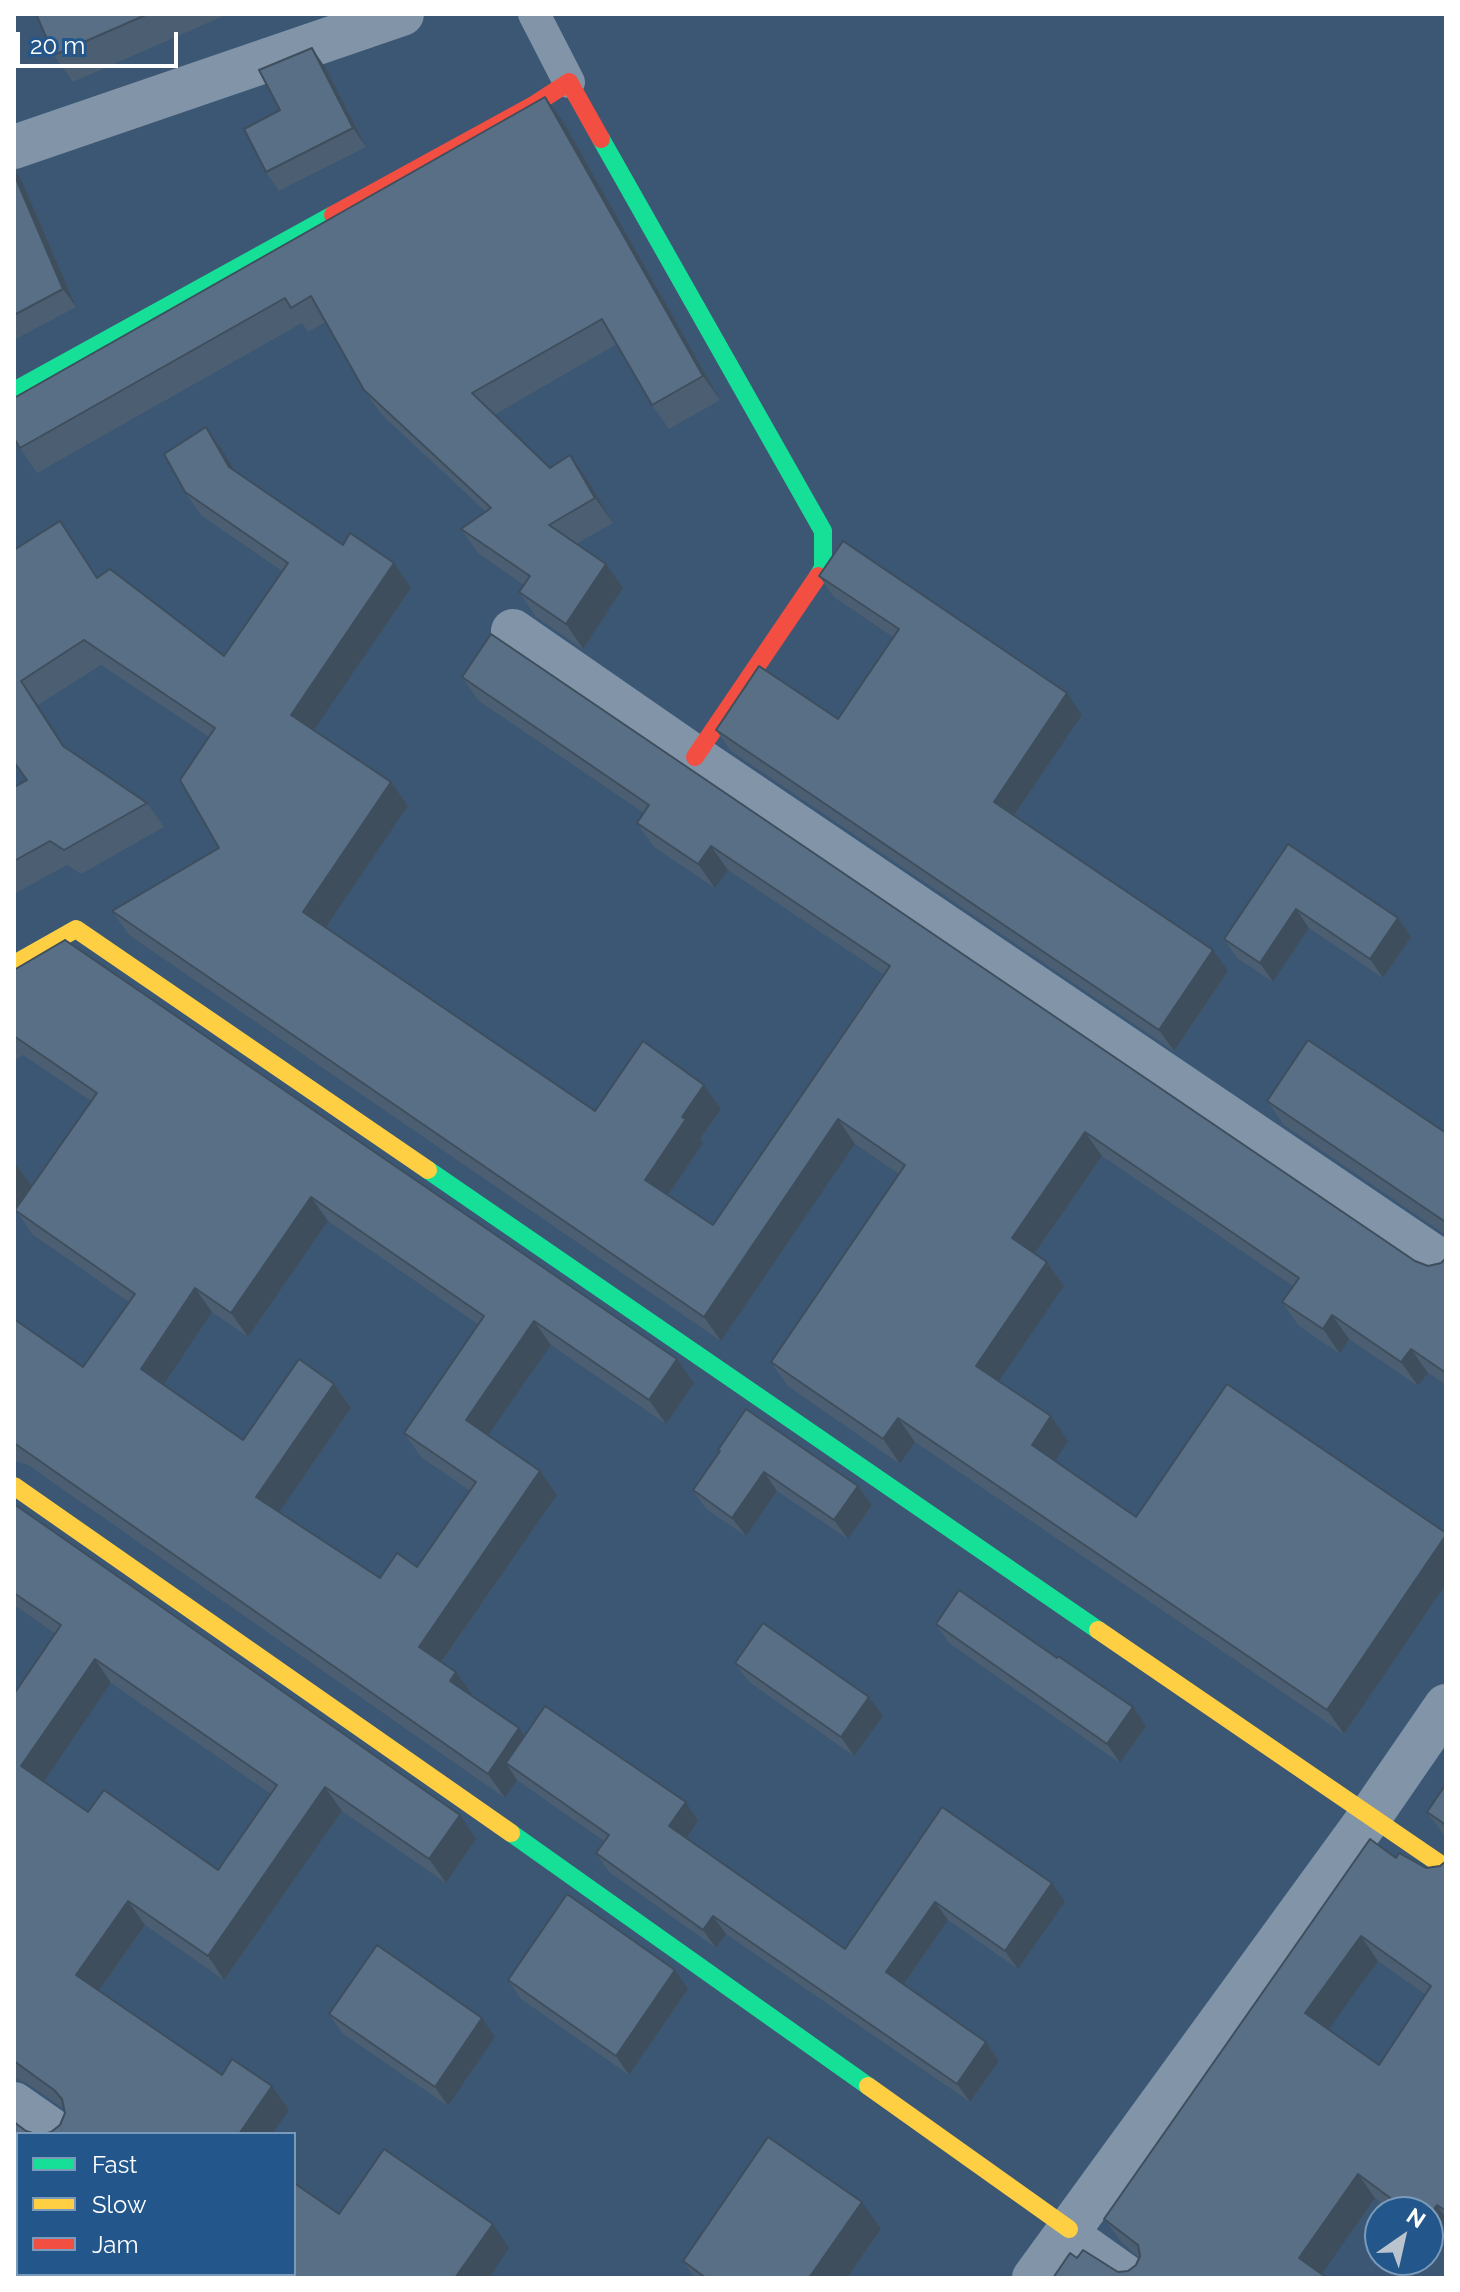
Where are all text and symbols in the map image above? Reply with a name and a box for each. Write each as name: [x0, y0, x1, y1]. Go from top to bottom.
scale bar: [20, 16, 182, 66]
text: 20 m: [30, 31, 85, 60]
legend: [16, 2132, 296, 2276]
text: Fast: [92, 2150, 137, 2179]
text: Slow: [92, 2190, 146, 2219]
north arrow: [1364, 2196, 1444, 2276]
text: N: [1402, 2202, 1431, 2233]
text: Jam: [92, 2230, 138, 2259]

